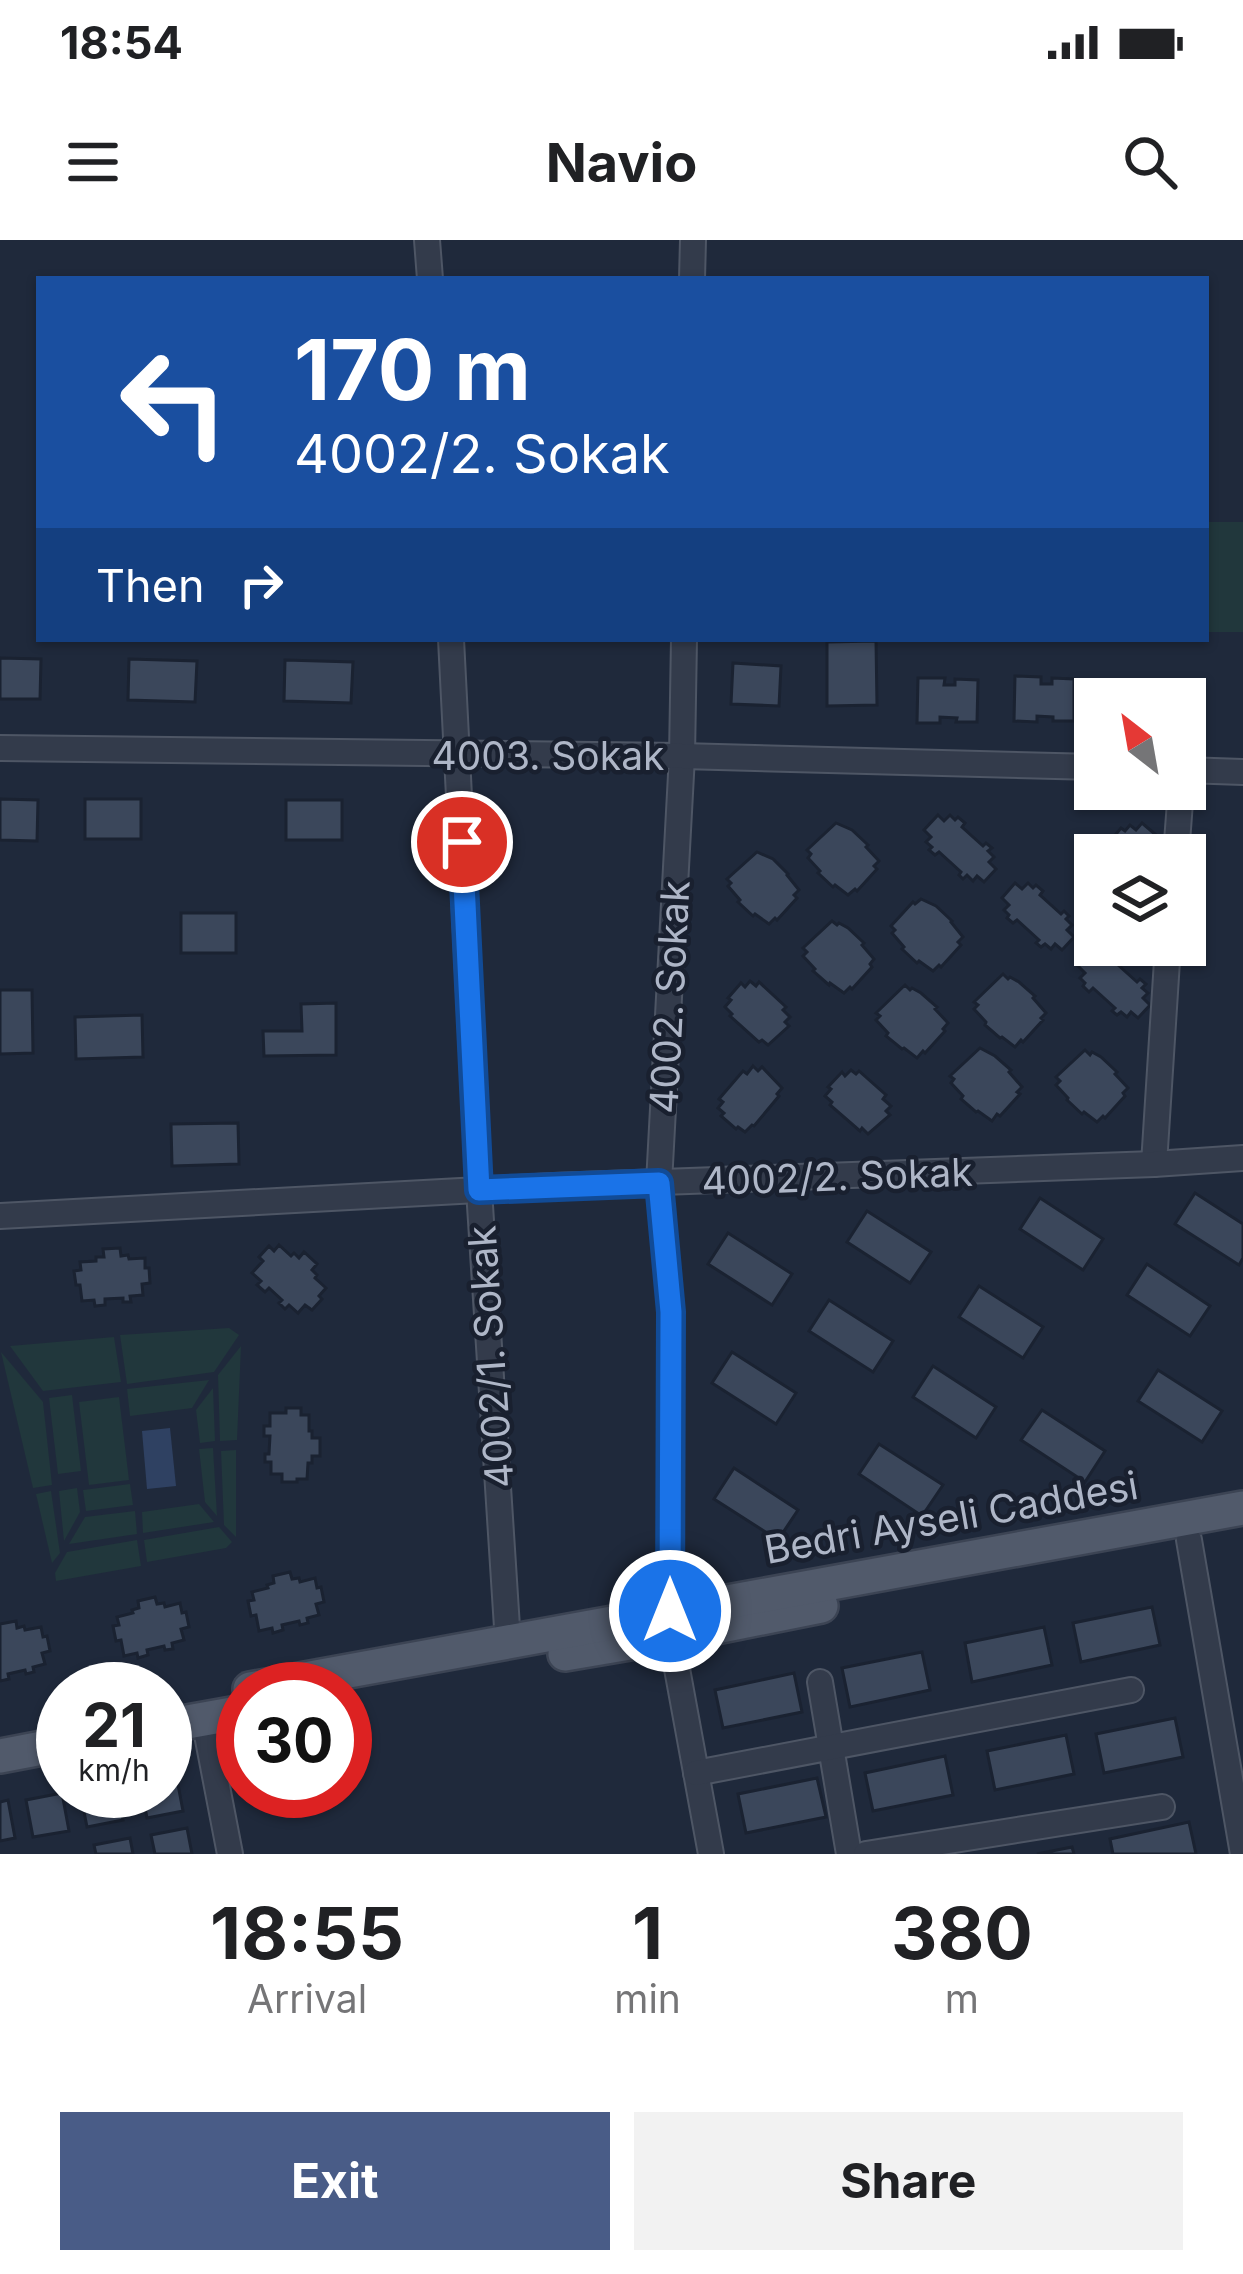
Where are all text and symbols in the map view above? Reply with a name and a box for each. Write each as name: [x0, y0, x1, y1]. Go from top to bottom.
text: 18:54: [60, 15, 183, 70]
icon: menu: [60, 129, 126, 195]
icon: search: [1117, 129, 1183, 195]
text: Navio: [546, 130, 697, 195]
text: 170 m: [294, 319, 531, 420]
icon: left: [96, 324, 252, 480]
text: 4002/2. Sokak: [294, 421, 670, 486]
icon: right: [228, 552, 294, 618]
text: Then: [96, 558, 204, 613]
north arrow: [1074, 678, 1206, 810]
map controls: [1074, 678, 1206, 966]
street label: 4003. Sokak: [432, 732, 664, 779]
pin: [411, 791, 513, 893]
icon: arrive: [429, 809, 495, 875]
button: layers: [1074, 834, 1206, 966]
street label: 4002. Sokak: [639, 879, 699, 1115]
street label: 4002/2. Sokak: [701, 1148, 973, 1204]
street label: 4002/1. Sokak: [457, 1224, 523, 1490]
street label: Bedri Ayseli Caddesi: [761, 1461, 1141, 1573]
position arrow: [607, 1548, 733, 1674]
speed limit sign: 30: [216, 1662, 372, 1818]
text: 21: [82, 1689, 146, 1761]
text: km/h: [78, 1752, 150, 1788]
text: 18:55: [210, 1889, 404, 1976]
text: 1: [632, 1889, 663, 1976]
text: 380: [891, 1889, 1033, 1976]
text: Arrival: [247, 1975, 367, 2022]
text: min: [614, 1975, 681, 2022]
text: m: [945, 1975, 979, 2022]
button: Exit: [60, 2112, 610, 2250]
button: Share: [634, 2112, 1183, 2250]

